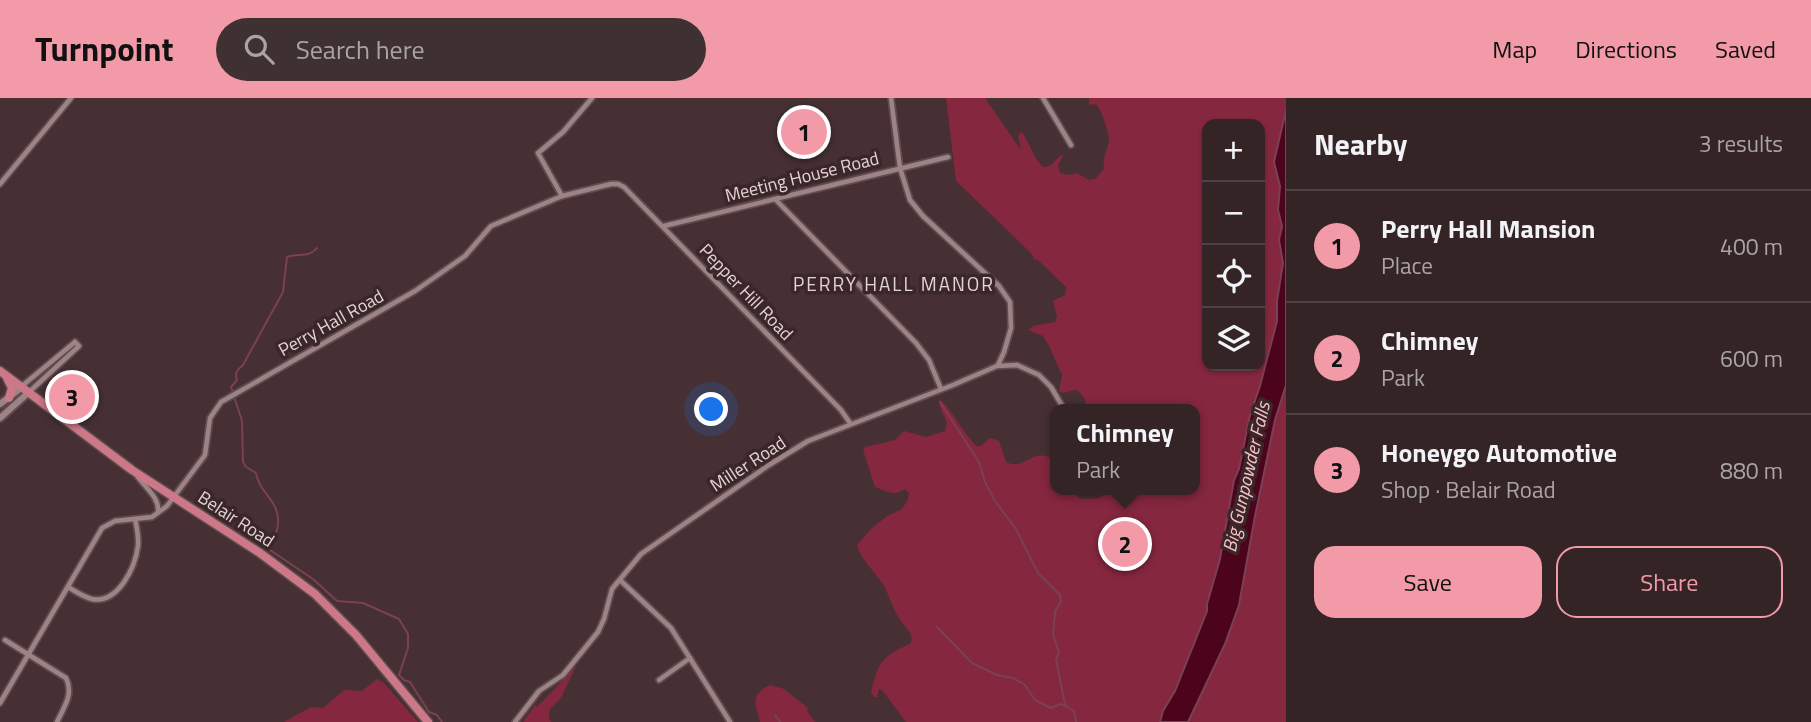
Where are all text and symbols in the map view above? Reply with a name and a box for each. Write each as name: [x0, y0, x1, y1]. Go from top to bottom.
search box: [216, 18, 706, 81]
text: Turnpoint: [35, 24, 174, 74]
icon: search: [240, 30, 278, 68]
text: Search here: [296, 30, 425, 69]
text: Map: [1492, 31, 1537, 67]
text: Directions: [1575, 31, 1677, 67]
text: Saved: [1715, 31, 1776, 67]
pin: 1: [781, 106, 827, 158]
map controls: [1202, 119, 1265, 371]
button: +: [1202, 119, 1265, 182]
text: Nearby: [1314, 121, 1407, 167]
text: 3 results: [1699, 126, 1783, 161]
street label: Meeting House Road: [722, 144, 882, 209]
button: −: [1202, 182, 1265, 245]
text: Perry Hall Mansion: [1381, 209, 1595, 248]
text: 1: [1331, 229, 1343, 264]
text: 400 m: [1720, 229, 1783, 264]
street label: Pepper Hill Road: [693, 237, 800, 346]
button: locate: [1202, 245, 1265, 308]
text: Place: [1381, 248, 1433, 283]
district label: PERRY HALL MANOR: [793, 269, 995, 298]
street label: Perry Hall Road: [273, 282, 389, 363]
button: layers: [1202, 308, 1265, 371]
text: Chimney: [1381, 321, 1478, 360]
text: 2: [1331, 341, 1343, 376]
text: 600 m: [1720, 341, 1783, 376]
text: Park: [1381, 360, 1425, 395]
pin: 3: [49, 371, 95, 423]
your location: [694, 392, 728, 426]
water label: Big Gunpowder Falls: [1214, 397, 1277, 555]
popup: [1050, 404, 1200, 495]
text: Chimney: [1076, 413, 1174, 452]
street label: Miller Road: [704, 429, 791, 498]
text: Honeygo Automotive: [1381, 433, 1617, 472]
text: Park: [1076, 452, 1120, 487]
text: 3: [1331, 453, 1343, 488]
text: 880 m: [1720, 453, 1783, 488]
text: Shop · Belair Road: [1381, 472, 1556, 507]
street label: Belair Road: [193, 484, 280, 553]
pin: 2: [1102, 518, 1148, 570]
button: Save: [1314, 546, 1542, 618]
button: Share: [1556, 546, 1783, 618]

